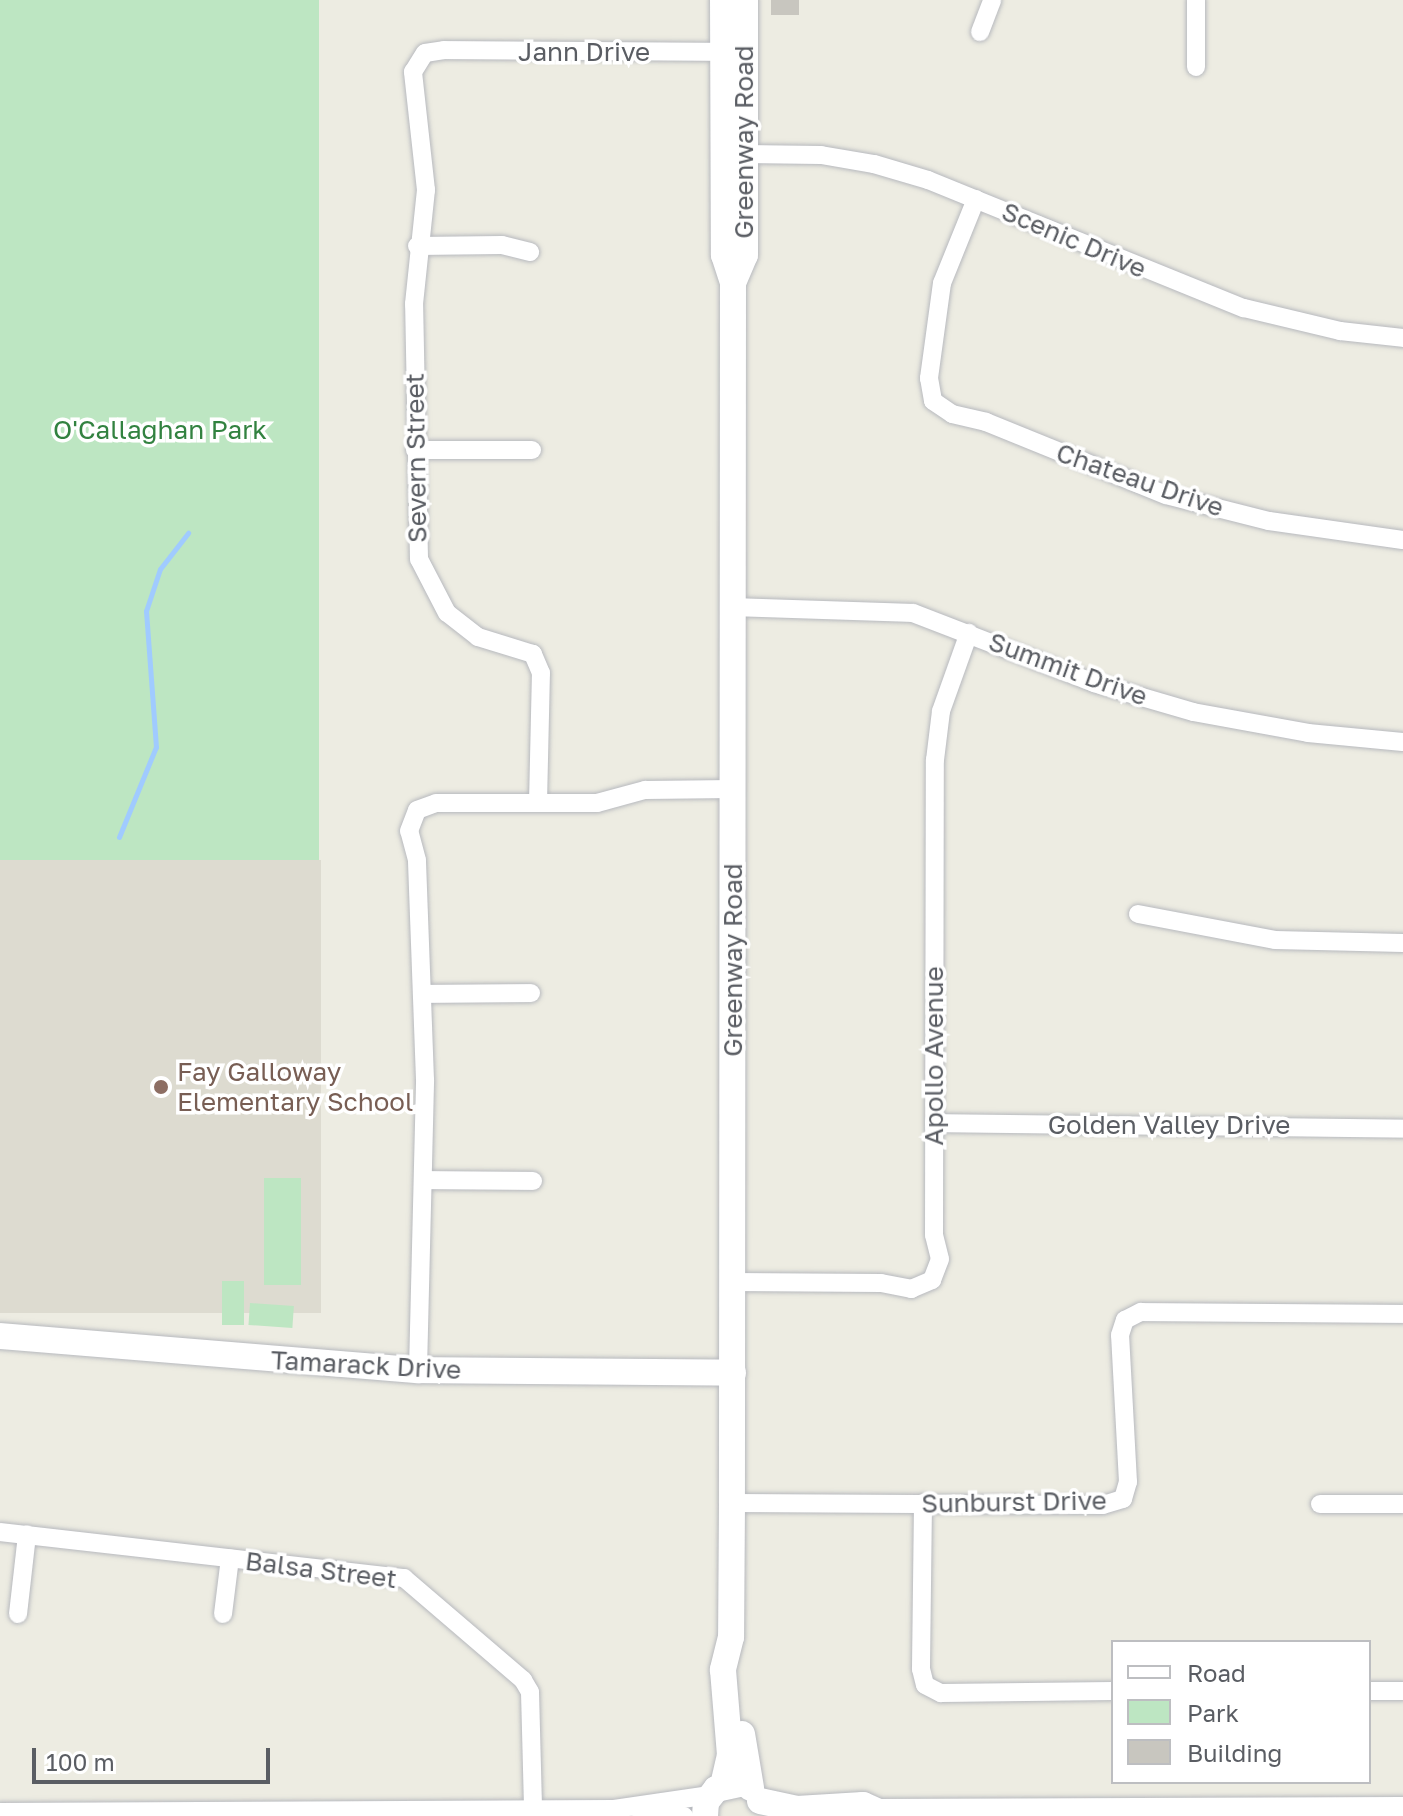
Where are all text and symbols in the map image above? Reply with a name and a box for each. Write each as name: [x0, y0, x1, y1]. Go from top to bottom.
street label: Jann Drive: [518, 36, 650, 68]
street label: Greenway Road: [728, 45, 760, 239]
street label: Scenic Drive: [997, 196, 1151, 284]
street label: Severn Street: [399, 373, 433, 543]
park label: O'Callaghan Park: [53, 414, 267, 446]
street label: Chateau Drive: [1052, 437, 1228, 523]
street label: Summit Drive: [984, 626, 1152, 712]
street label: Greenway Road: [717, 863, 749, 1057]
street label: Apollo Avenue: [918, 966, 950, 1146]
place label: Fay Galloway Elementary School: [177, 1056, 413, 1118]
marker: Fay Galloway Elementary School: [152, 1078, 170, 1096]
street label: Golden Valley Drive: [1048, 1109, 1290, 1141]
street label: Tamarack Drive: [270, 1344, 462, 1386]
street label: Sunburst Drive: [921, 1485, 1107, 1519]
street label: Balsa Street: [243, 1545, 399, 1595]
legend: [1111, 1640, 1371, 1784]
text: Road: [1187, 1658, 1246, 1687]
text: Park: [1187, 1698, 1239, 1727]
scale bar: [36, 1732, 274, 1782]
text: Building: [1187, 1738, 1282, 1767]
text: 100 m: [46, 1747, 115, 1776]

